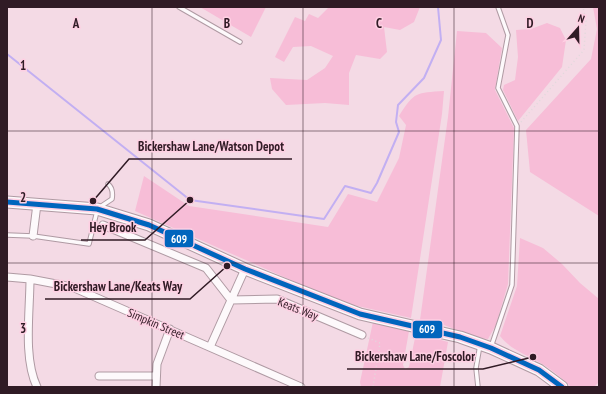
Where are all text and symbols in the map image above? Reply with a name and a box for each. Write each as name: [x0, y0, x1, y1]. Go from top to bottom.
north arrow: [558, 8, 598, 48]
text: N: [576, 11, 587, 26]
text: A: [72, 15, 80, 32]
text: B: [224, 15, 230, 32]
text: C: [376, 15, 382, 32]
text: D: [527, 15, 534, 32]
text: 1: [20, 57, 26, 74]
callout: Bickershaw Lane/Watson Depot: [129, 134, 292, 159]
text: Bickershaw Lane/Watson Depot: [138, 138, 284, 155]
text: 2: [20, 189, 26, 206]
callout: Hey Brook: [81, 215, 145, 240]
text: Hey Brook: [90, 219, 137, 236]
line badge: 609: [164, 229, 194, 248]
text: 609: [171, 232, 187, 246]
callout: Bickershaw Lane/Keats Way: [45, 274, 190, 299]
text: Bickershaw Lane/Keats Way: [54, 278, 183, 295]
street label: Keats Way: [276, 294, 321, 324]
street label: Simpkin Street: [125, 305, 188, 343]
text: 3: [20, 320, 26, 337]
line badge: 609: [412, 320, 443, 339]
text: 609: [419, 322, 435, 336]
callout: Bickershaw Lane/Foscolor: [347, 344, 483, 369]
text: Bickershaw Lane/Foscolor: [355, 348, 475, 365]

